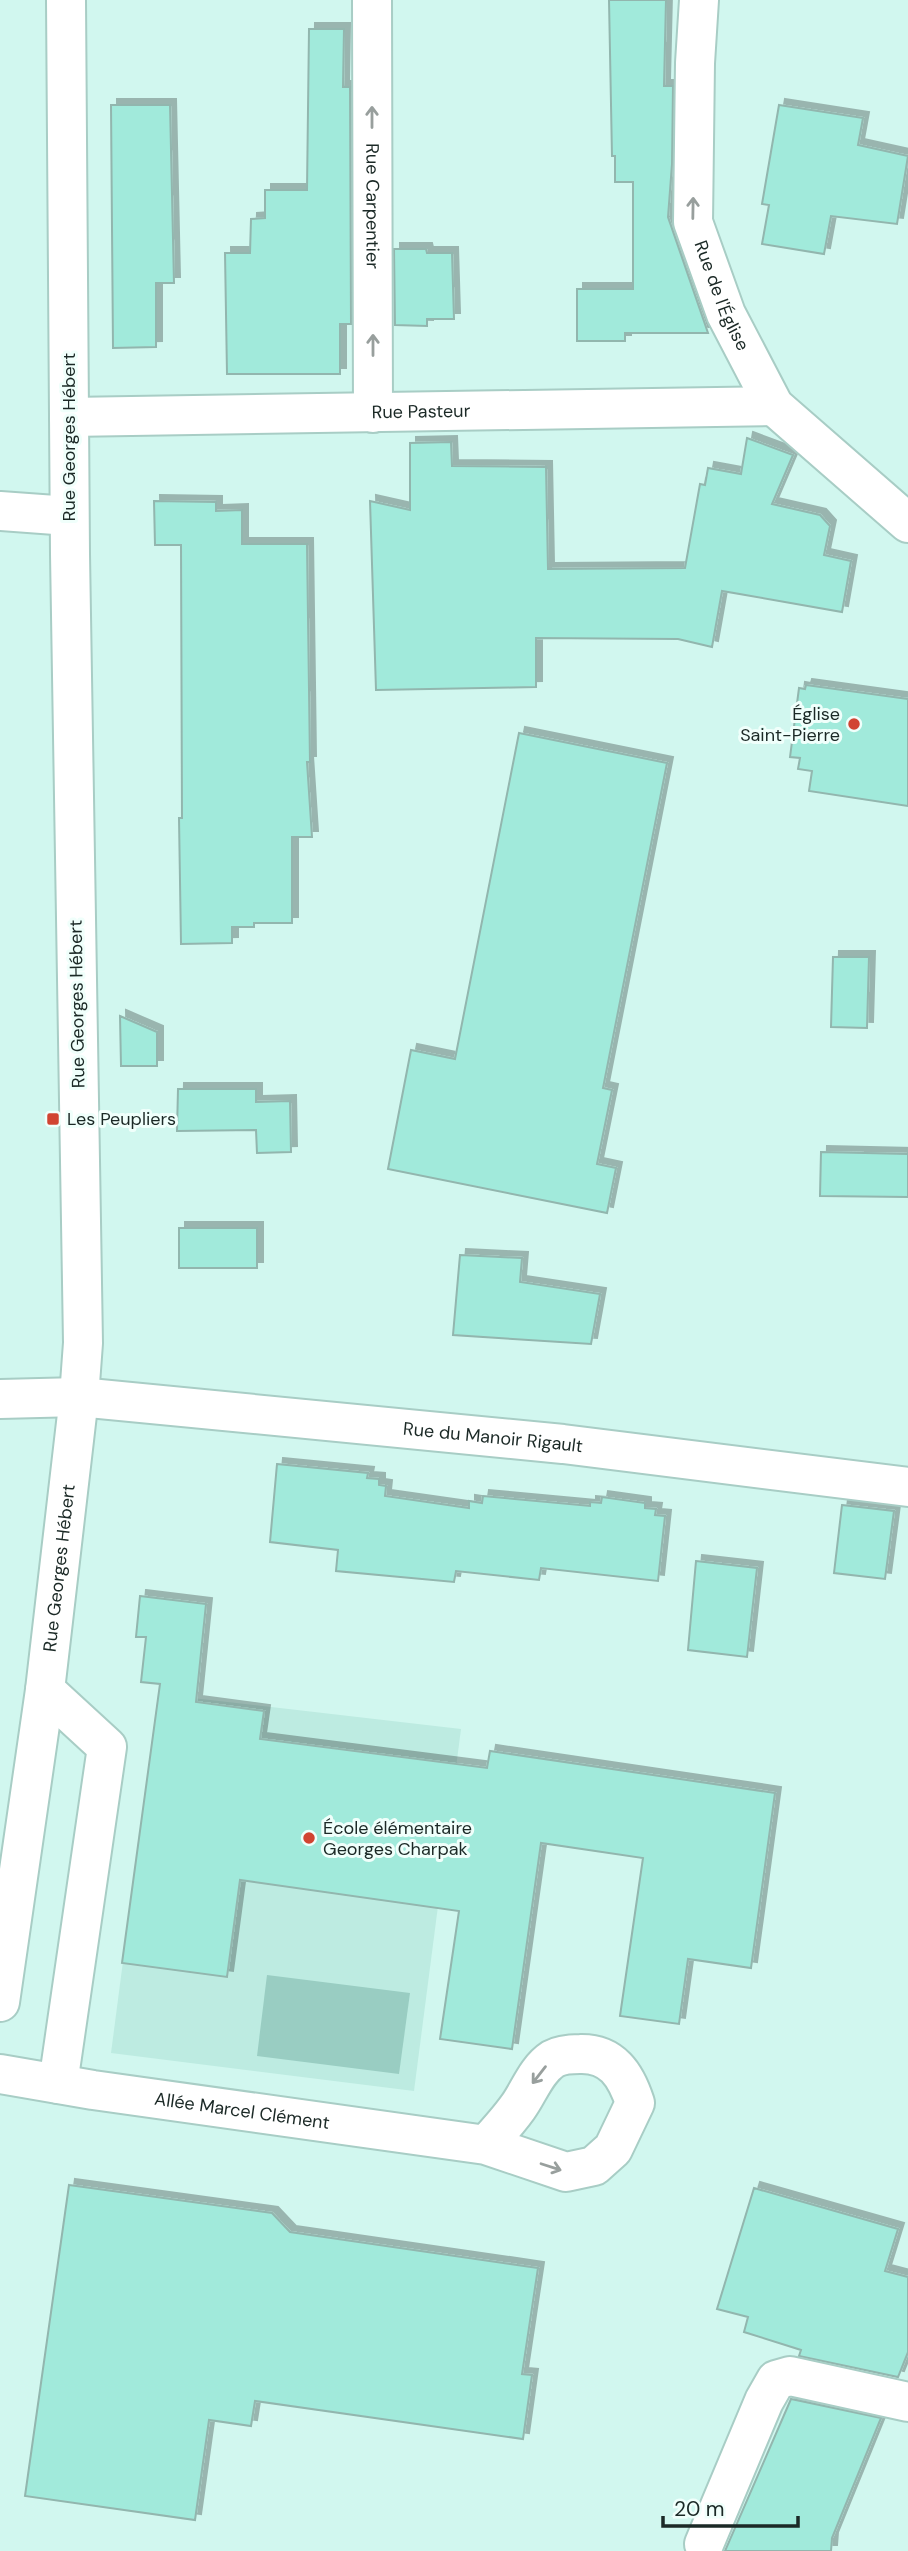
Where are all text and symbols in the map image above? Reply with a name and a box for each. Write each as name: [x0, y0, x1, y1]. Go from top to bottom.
one-way arrow: [365, 106, 379, 129]
street label: Rue Carpentier: [360, 143, 385, 269]
one-way arrow: [686, 197, 700, 220]
street label: Rue de l'Église: [689, 237, 755, 355]
one-way arrow: [366, 334, 380, 357]
street label: Rue Georges Hébert: [57, 353, 81, 521]
street label: Rue Pasteur: [371, 399, 471, 424]
place label: Église Saint-Pierre: [740, 702, 840, 747]
marker: Église Saint-Pierre: [846, 716, 862, 732]
street label: Rue Georges Hébert: [64, 920, 90, 1088]
place label: Les Peupliers: [67, 1107, 176, 1131]
marker: Les Peupliers: [45, 1111, 61, 1127]
street label: Rue du Manoir Rigault: [402, 1417, 584, 1458]
street label: Rue Georges Hébert: [38, 1483, 81, 1653]
place label: École élémentaire Georges Charpak: [323, 1816, 472, 1861]
marker: École élémentaire Georges Charpak: [301, 1830, 317, 1846]
one-way arrow: [531, 2066, 546, 2084]
street label: Allée Marcel Clément: [153, 2087, 331, 2135]
one-way arrow: [539, 2161, 561, 2174]
scale bar: [663, 2484, 798, 2528]
text: 20 m: [674, 2495, 725, 2523]

